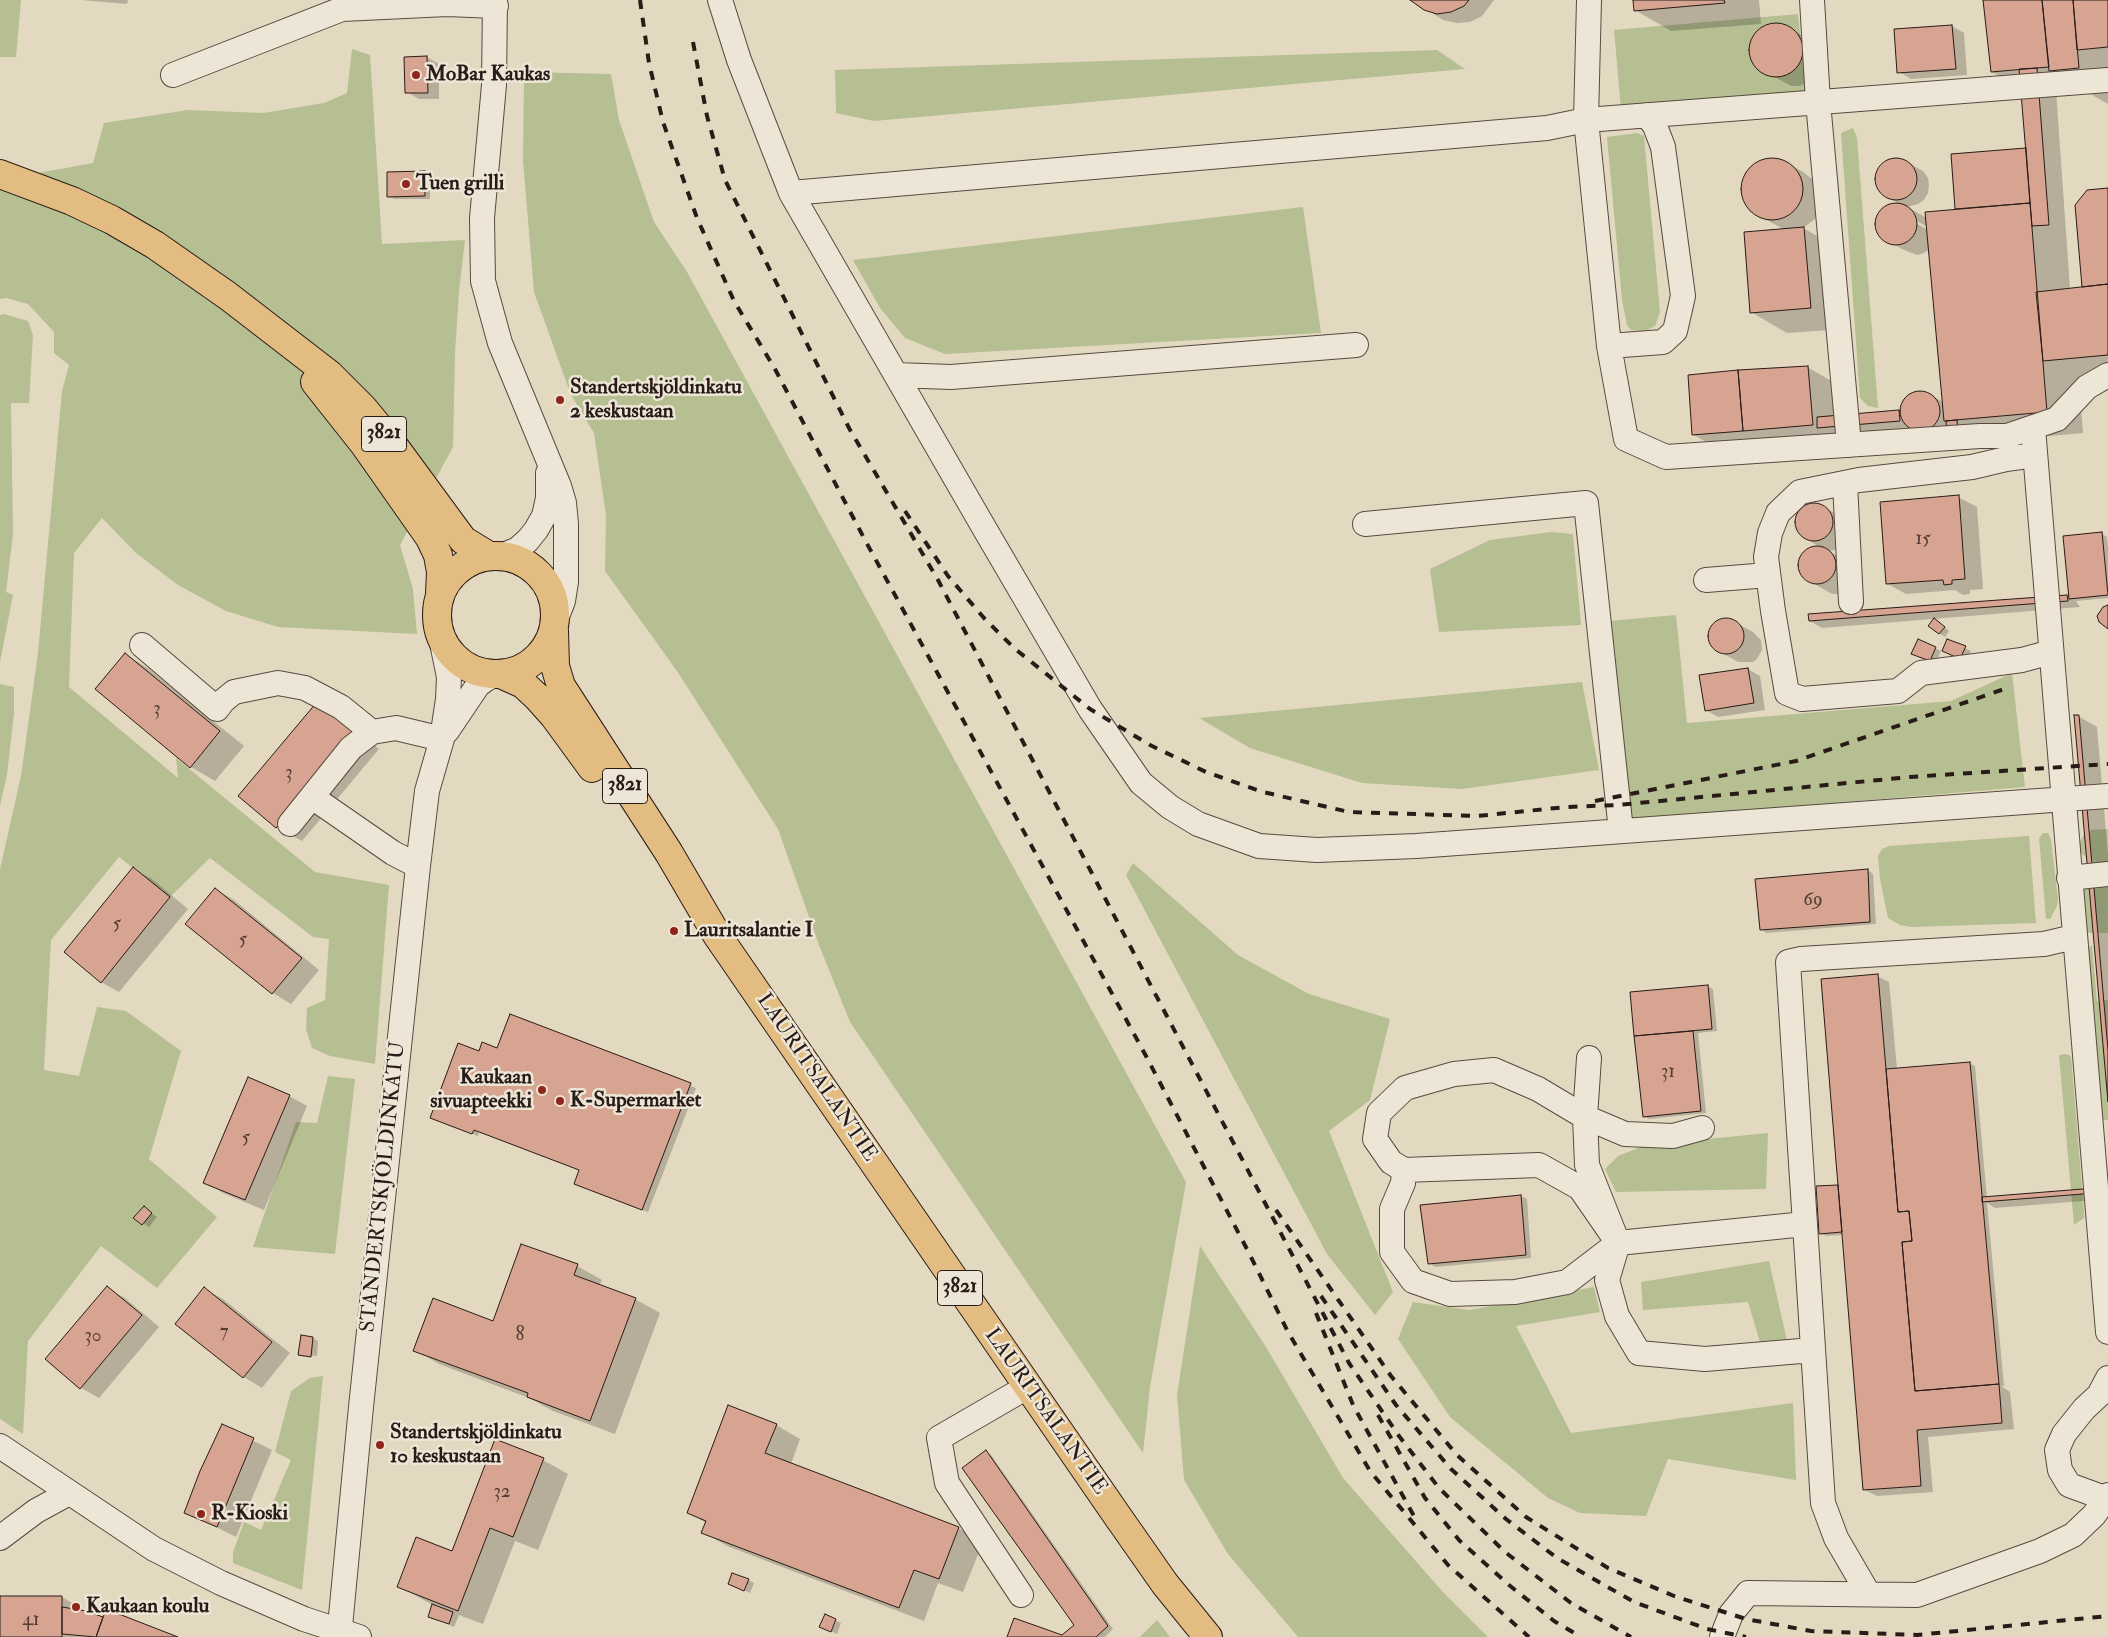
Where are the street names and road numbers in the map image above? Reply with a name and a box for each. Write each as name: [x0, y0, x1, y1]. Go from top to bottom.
road number: 3821: [362, 416, 406, 452]
road number: 3821: [602, 768, 648, 804]
street label: LAURITSALANTIE: [750, 989, 882, 1167]
street label: STANDERTSKJÖLDINKATU: [356, 1040, 412, 1334]
road number: 3821: [938, 1270, 982, 1306]
street label: LAURITSALANTIE: [978, 1324, 1112, 1500]

